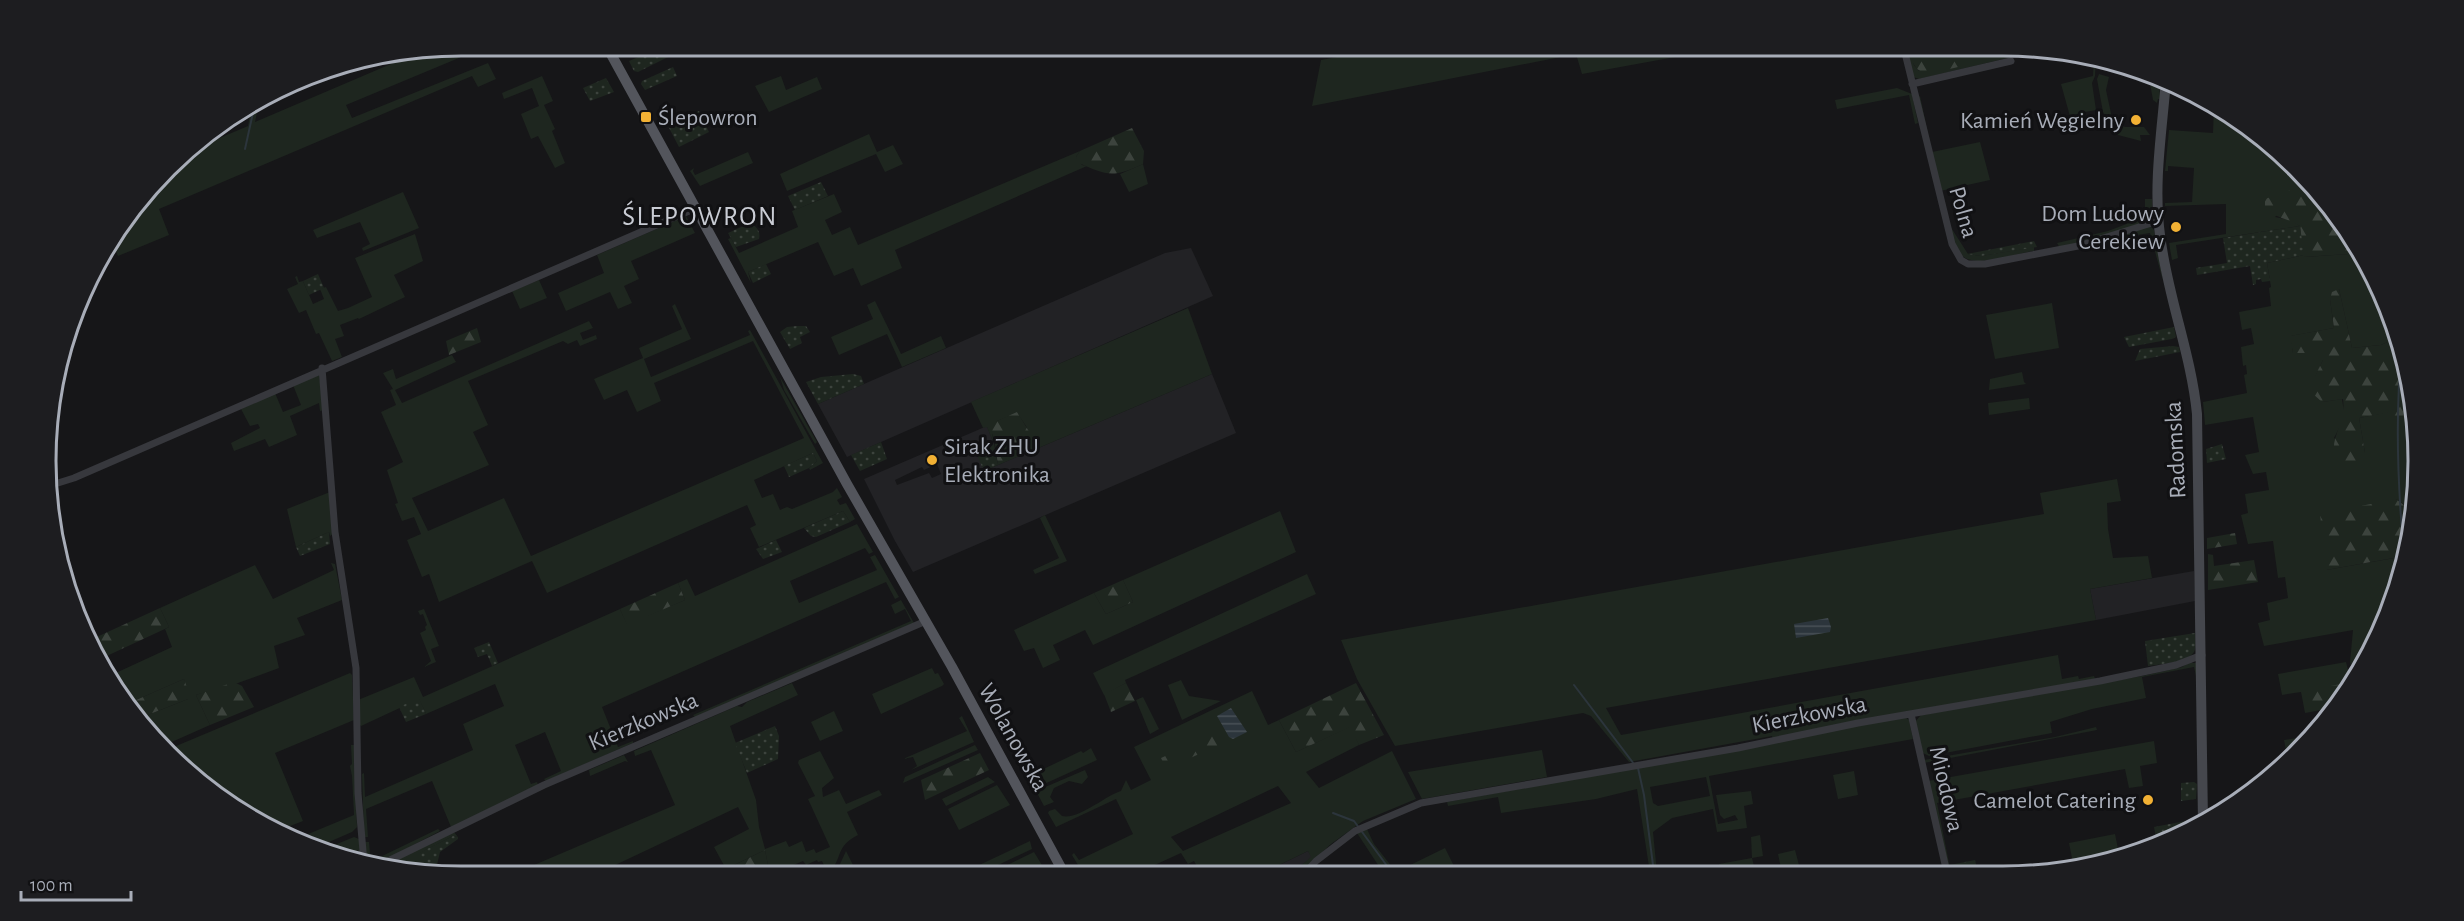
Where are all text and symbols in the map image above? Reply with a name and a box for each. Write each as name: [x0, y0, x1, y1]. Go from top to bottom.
place label: Ślepowron: [658, 104, 758, 130]
place label: Kamień Węgielny: [1960, 109, 2124, 133]
marker: Ślepowron: [639, 110, 653, 124]
marker: Kamień Węgielny: [2129, 113, 2143, 127]
street label: Polna: [1944, 184, 1982, 241]
district label: ŚLEPOWRON: [622, 200, 778, 230]
place label: Dom Ludowy Cerekiew: [2041, 202, 2164, 254]
marker: Dom Ludowy Cerekiew: [2169, 220, 2183, 234]
street label: Radomska: [2161, 401, 2191, 499]
place label: Sirak ZHU Elektronika: [944, 435, 1050, 487]
marker: Sirak ZHU Elektronika: [925, 453, 939, 467]
street label: Wolanowska: [974, 679, 1053, 796]
street label: Kierzkowska: [585, 688, 702, 756]
street label: Kierzkowska: [1750, 692, 1869, 738]
street label: Miodowa: [1925, 744, 1968, 834]
place label: Camelot Catering: [1973, 789, 2136, 813]
marker: Camelot Catering: [2141, 793, 2155, 807]
scale bar: [21, 864, 130, 902]
text: 100 m: [30, 877, 73, 895]

